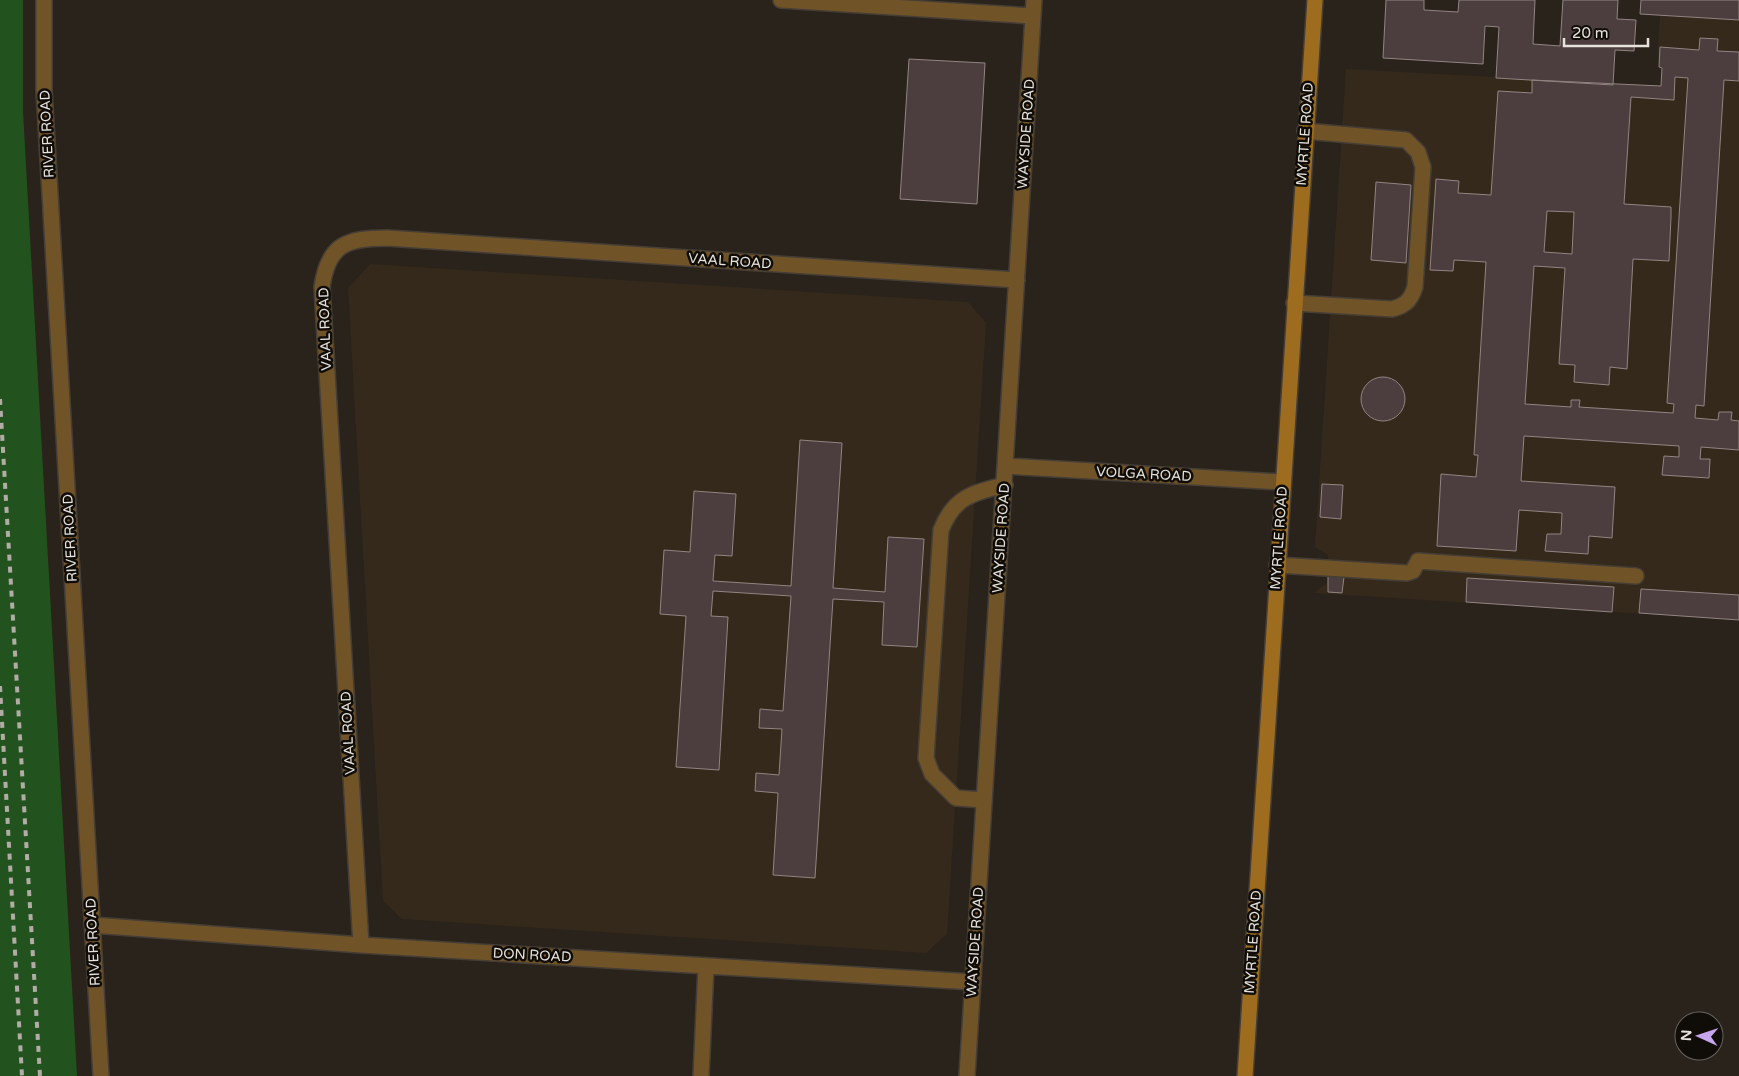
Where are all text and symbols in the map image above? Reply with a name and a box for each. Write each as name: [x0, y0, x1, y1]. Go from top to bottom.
scale bar: [1564, 15, 1648, 47]
text: 20 m: [1572, 24, 1609, 42]
street label: WAYSIDE ROAD: [1014, 78, 1038, 190]
street label: MYRTLE ROAD: [1293, 82, 1317, 186]
street label: RIVER ROAD: [36, 89, 58, 179]
street label: VAAL ROAD: [688, 250, 772, 272]
street label: VAAL ROAD: [315, 287, 335, 371]
street label: VOLGA ROAD: [1096, 463, 1192, 485]
street label: WAYSIDE ROAD: [989, 482, 1013, 594]
street label: MYRTLE ROAD: [1267, 486, 1291, 590]
street label: RIVER ROAD: [59, 493, 81, 583]
street label: VAAL ROAD: [337, 691, 359, 775]
street label: WAYSIDE ROAD: [963, 886, 987, 998]
street label: MYRTLE ROAD: [1241, 890, 1265, 994]
street label: RIVER ROAD: [82, 897, 104, 987]
street label: DON ROAD: [492, 944, 572, 966]
north arrow: [1674, 1011, 1724, 1061]
text: N: [1678, 1029, 1695, 1041]

